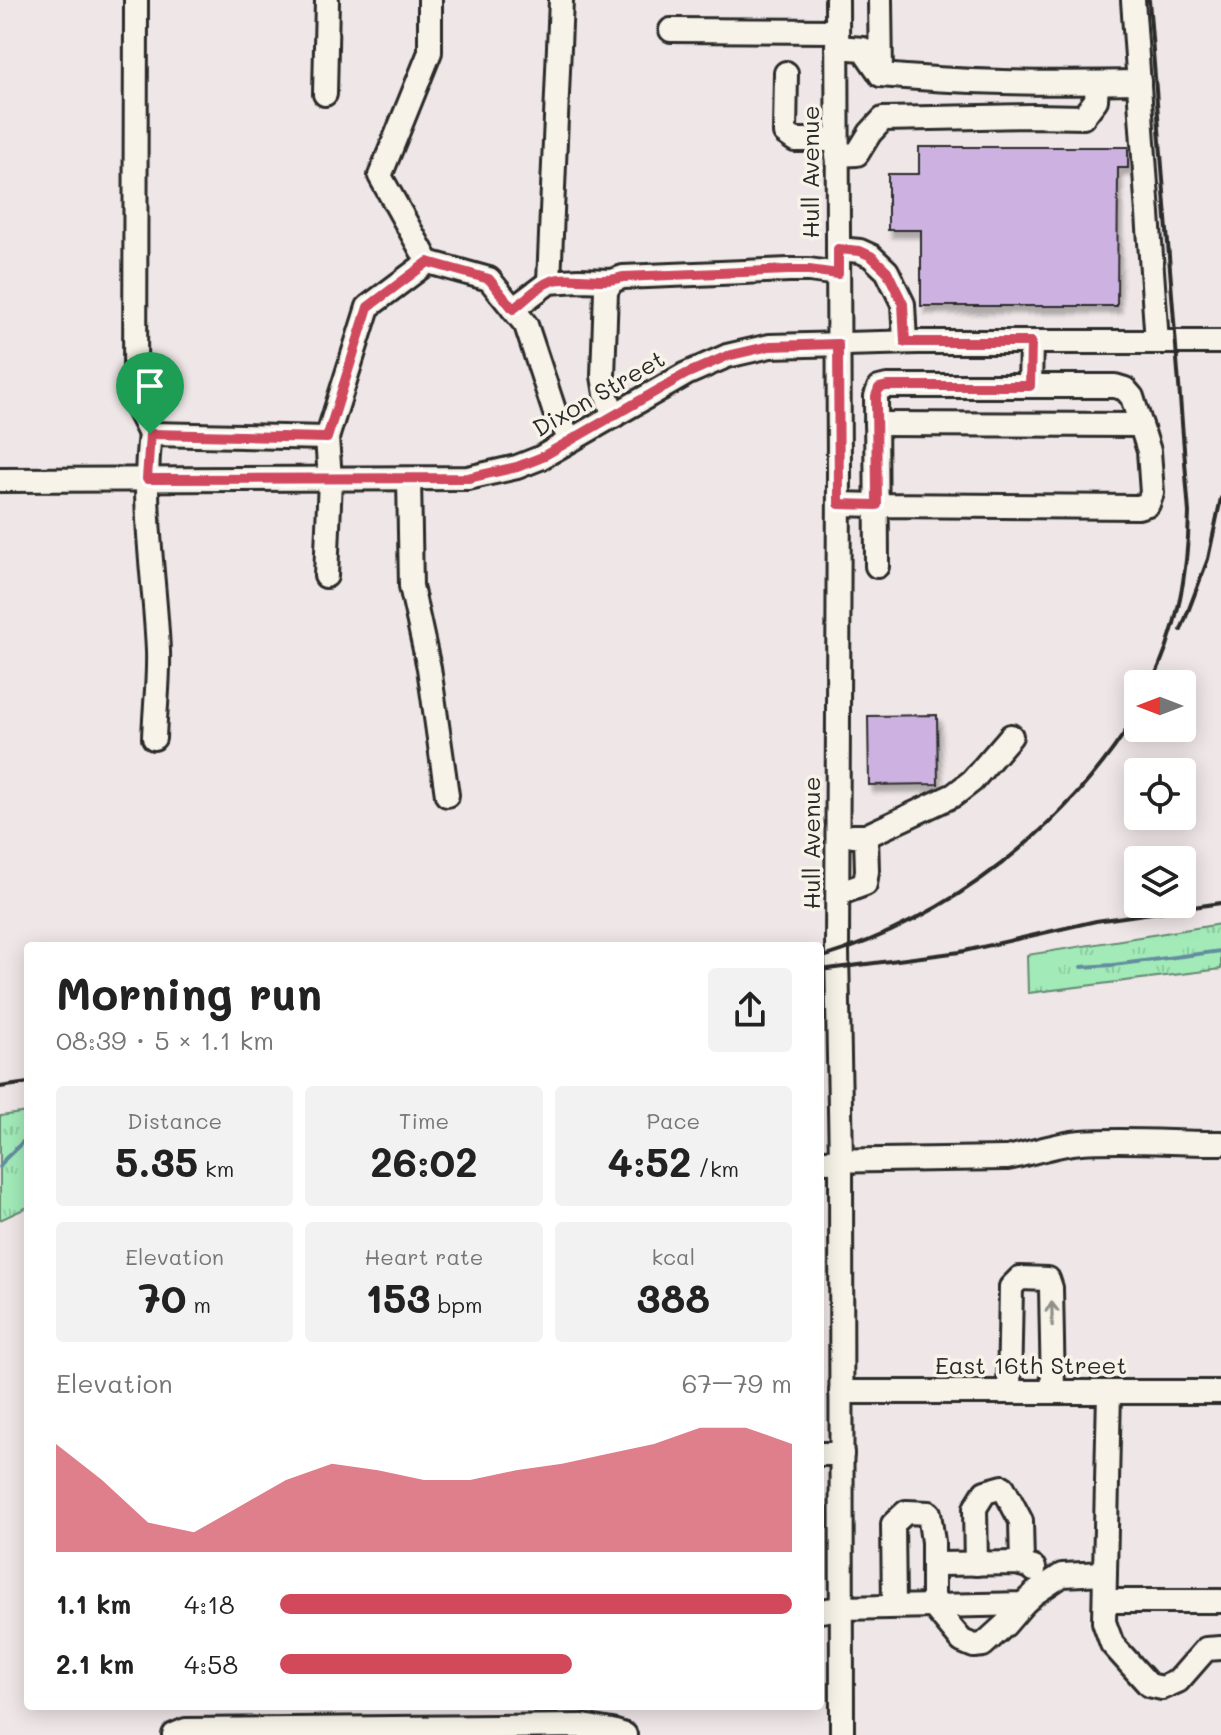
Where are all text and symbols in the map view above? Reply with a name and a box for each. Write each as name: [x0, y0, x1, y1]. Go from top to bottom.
street label: Hull Avenue: [794, 105, 825, 239]
street label: Dixon Street: [527, 342, 670, 443]
pin: [116, 352, 184, 434]
icon: arrive: [128, 364, 172, 408]
north arrow: [1124, 670, 1196, 742]
map controls: [1124, 670, 1196, 918]
button: locate: [1124, 758, 1196, 830]
street label: Hull Avenue: [795, 776, 826, 910]
button: layers: [1124, 846, 1196, 918]
text: Morning run: [56, 964, 322, 1021]
button: share: [708, 968, 792, 1052]
text: 08:39 · 5 × 1.1 km: [56, 1023, 274, 1057]
text: Distance: [127, 1106, 222, 1135]
text: Time: [399, 1106, 449, 1135]
text: Pace: [646, 1106, 700, 1135]
text: 5.35: [115, 1135, 198, 1187]
text: 26:02: [370, 1135, 478, 1187]
text: 4:52: [608, 1135, 691, 1187]
text: km: [198, 1154, 234, 1183]
text: /km: [691, 1154, 739, 1183]
text: Elevation: [125, 1242, 224, 1271]
text: Heart rate: [365, 1242, 483, 1271]
text: kcal: [651, 1242, 695, 1271]
text: 70: [138, 1271, 186, 1323]
text: 153: [365, 1271, 430, 1323]
text: 388: [637, 1271, 710, 1323]
text: m: [186, 1290, 211, 1319]
text: bpm: [430, 1290, 483, 1319]
one-way arrow: [1044, 1301, 1059, 1328]
street label: East 16th Street: [935, 1349, 1127, 1380]
text: Elevation: [56, 1366, 173, 1400]
text: 67–79 m: [682, 1366, 792, 1400]
text: 1.1 km: [56, 1587, 131, 1621]
text: 4:18: [184, 1587, 235, 1621]
text: 2.1 km: [56, 1647, 134, 1681]
text: 4:58: [184, 1647, 238, 1681]

